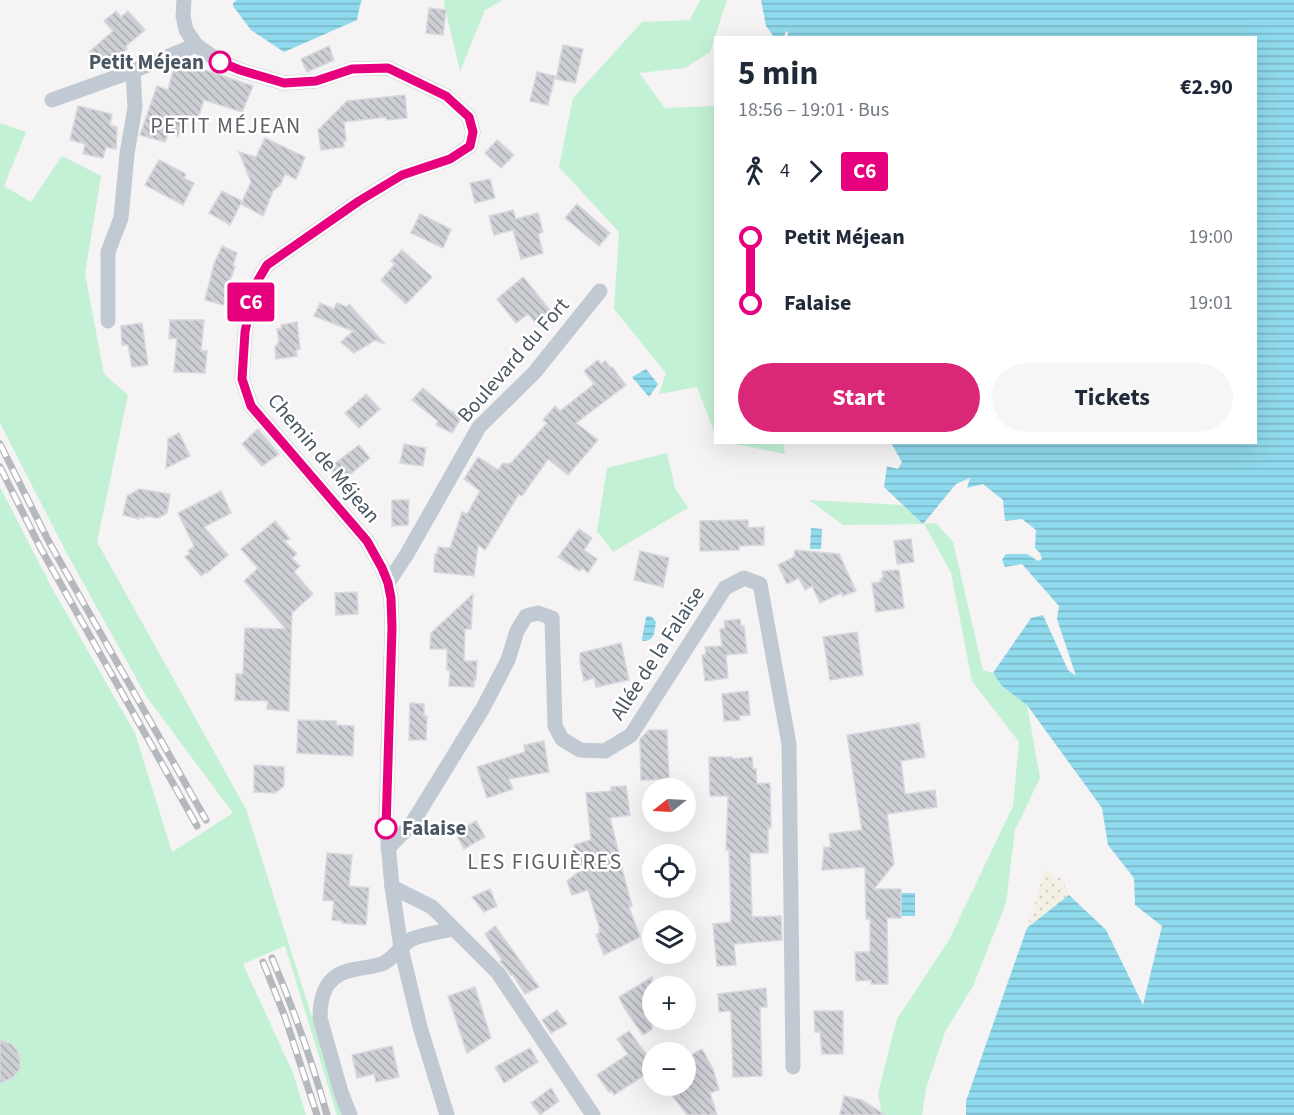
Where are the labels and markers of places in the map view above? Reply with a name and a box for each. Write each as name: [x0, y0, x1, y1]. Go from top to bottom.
place label: Petit Méjean: [89, 47, 204, 77]
marker: Petit Méjean: [209, 51, 231, 73]
place label: Falaise: [402, 813, 466, 843]
marker: Falaise: [375, 817, 397, 839]

